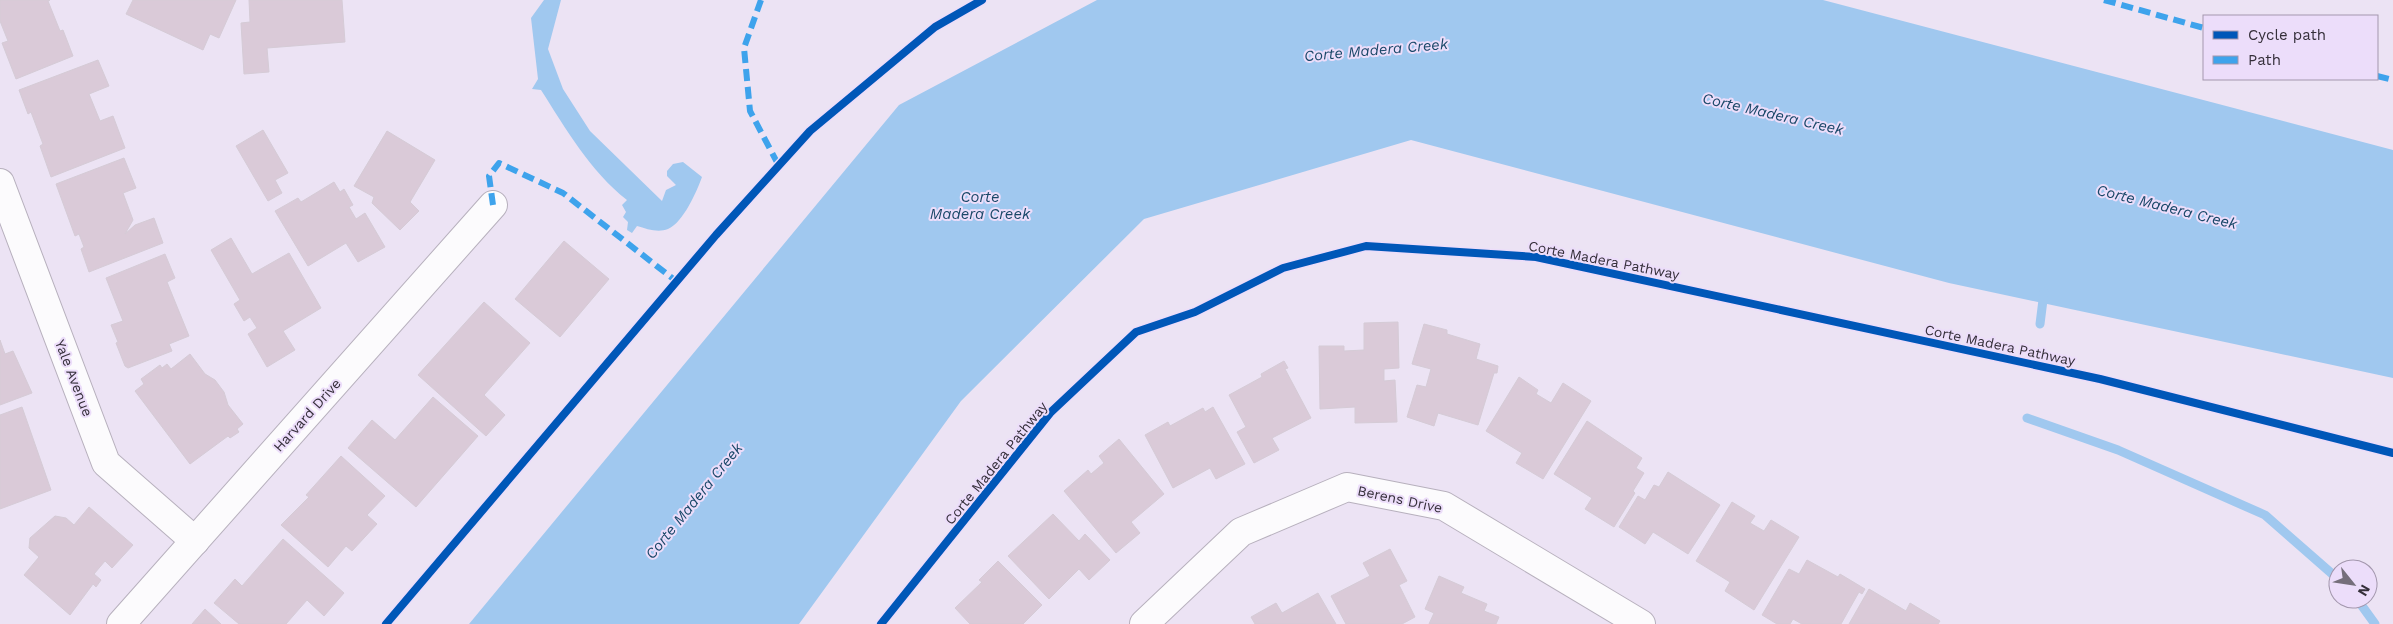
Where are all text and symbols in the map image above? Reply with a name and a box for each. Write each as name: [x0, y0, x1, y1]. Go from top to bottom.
legend: [2203, 15, 2378, 80]
text: Cycle path: [2248, 26, 2326, 44]
water label: Corte Madera Creek: [1303, 35, 1449, 65]
text: Path: [2248, 51, 2281, 69]
water label: Corte Madera Creek: [1701, 89, 1846, 139]
water label: Corte Madera Creek: [2095, 181, 2240, 233]
water label: Corte Madera Creek: [930, 188, 1031, 223]
street label: Corte Madera Pathway: [1527, 238, 1682, 283]
street label: Corte Madera Pathway: [1923, 321, 2077, 369]
street label: Yale Avenue: [52, 337, 96, 419]
street label: Harvard Drive: [270, 375, 344, 455]
street label: Corte Madera Pathway: [941, 398, 1051, 528]
water label: Corte Madera Creek: [642, 439, 747, 563]
street label: Berens Drive: [1356, 482, 1444, 516]
north arrow: [2328, 559, 2378, 609]
text: N: [2355, 582, 2374, 599]

